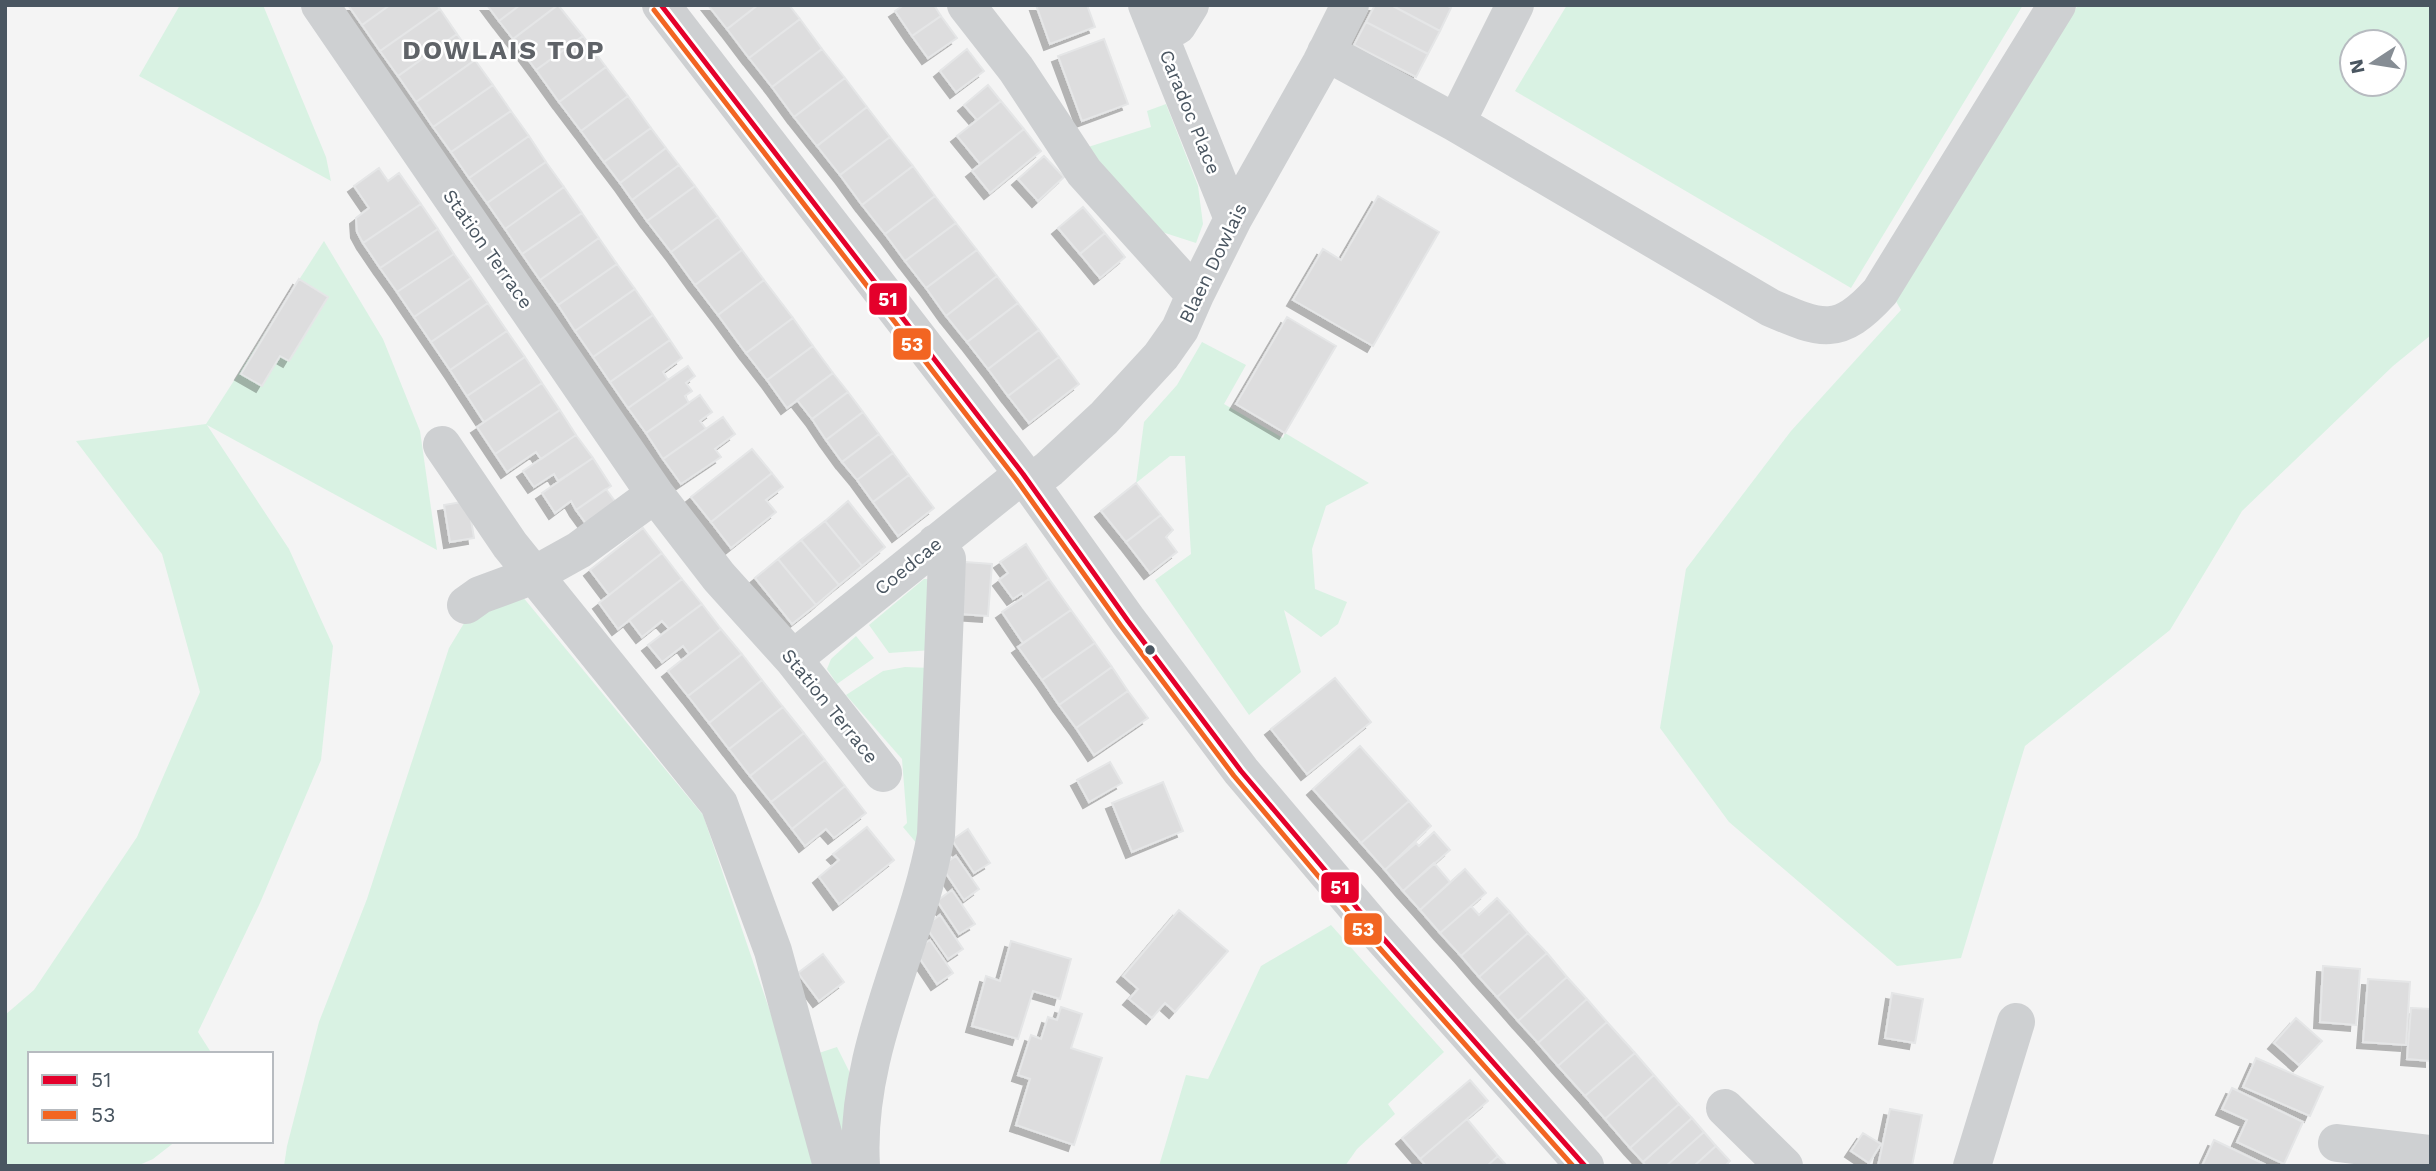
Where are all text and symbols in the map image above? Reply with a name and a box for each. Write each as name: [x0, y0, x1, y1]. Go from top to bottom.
north arrow: [2338, 28, 2408, 98]
district label: DOWLAIS TOP: [402, 35, 606, 65]
street label: Caradoc Place: [1155, 46, 1225, 178]
text: N: [2344, 57, 2370, 76]
street label: Station Terrace: [438, 185, 538, 313]
street label: Blaen Dowlais: [1174, 199, 1252, 327]
line badge: 51: [868, 282, 908, 316]
text: 51: [878, 288, 898, 311]
line badge: 53: [892, 327, 932, 361]
text: 53: [901, 333, 923, 356]
street label: Coedcae: [870, 532, 946, 600]
unlabelled marker: [1143, 643, 1157, 657]
street label: Station Terrace: [777, 644, 883, 768]
line badge: 51: [1320, 871, 1360, 904]
text: 51: [1330, 876, 1350, 899]
line badge: 53: [1343, 912, 1383, 946]
text: 53: [1352, 918, 1374, 941]
legend: [28, 1052, 273, 1143]
text: 51: [91, 1067, 111, 1092]
text: 53: [91, 1102, 115, 1127]

